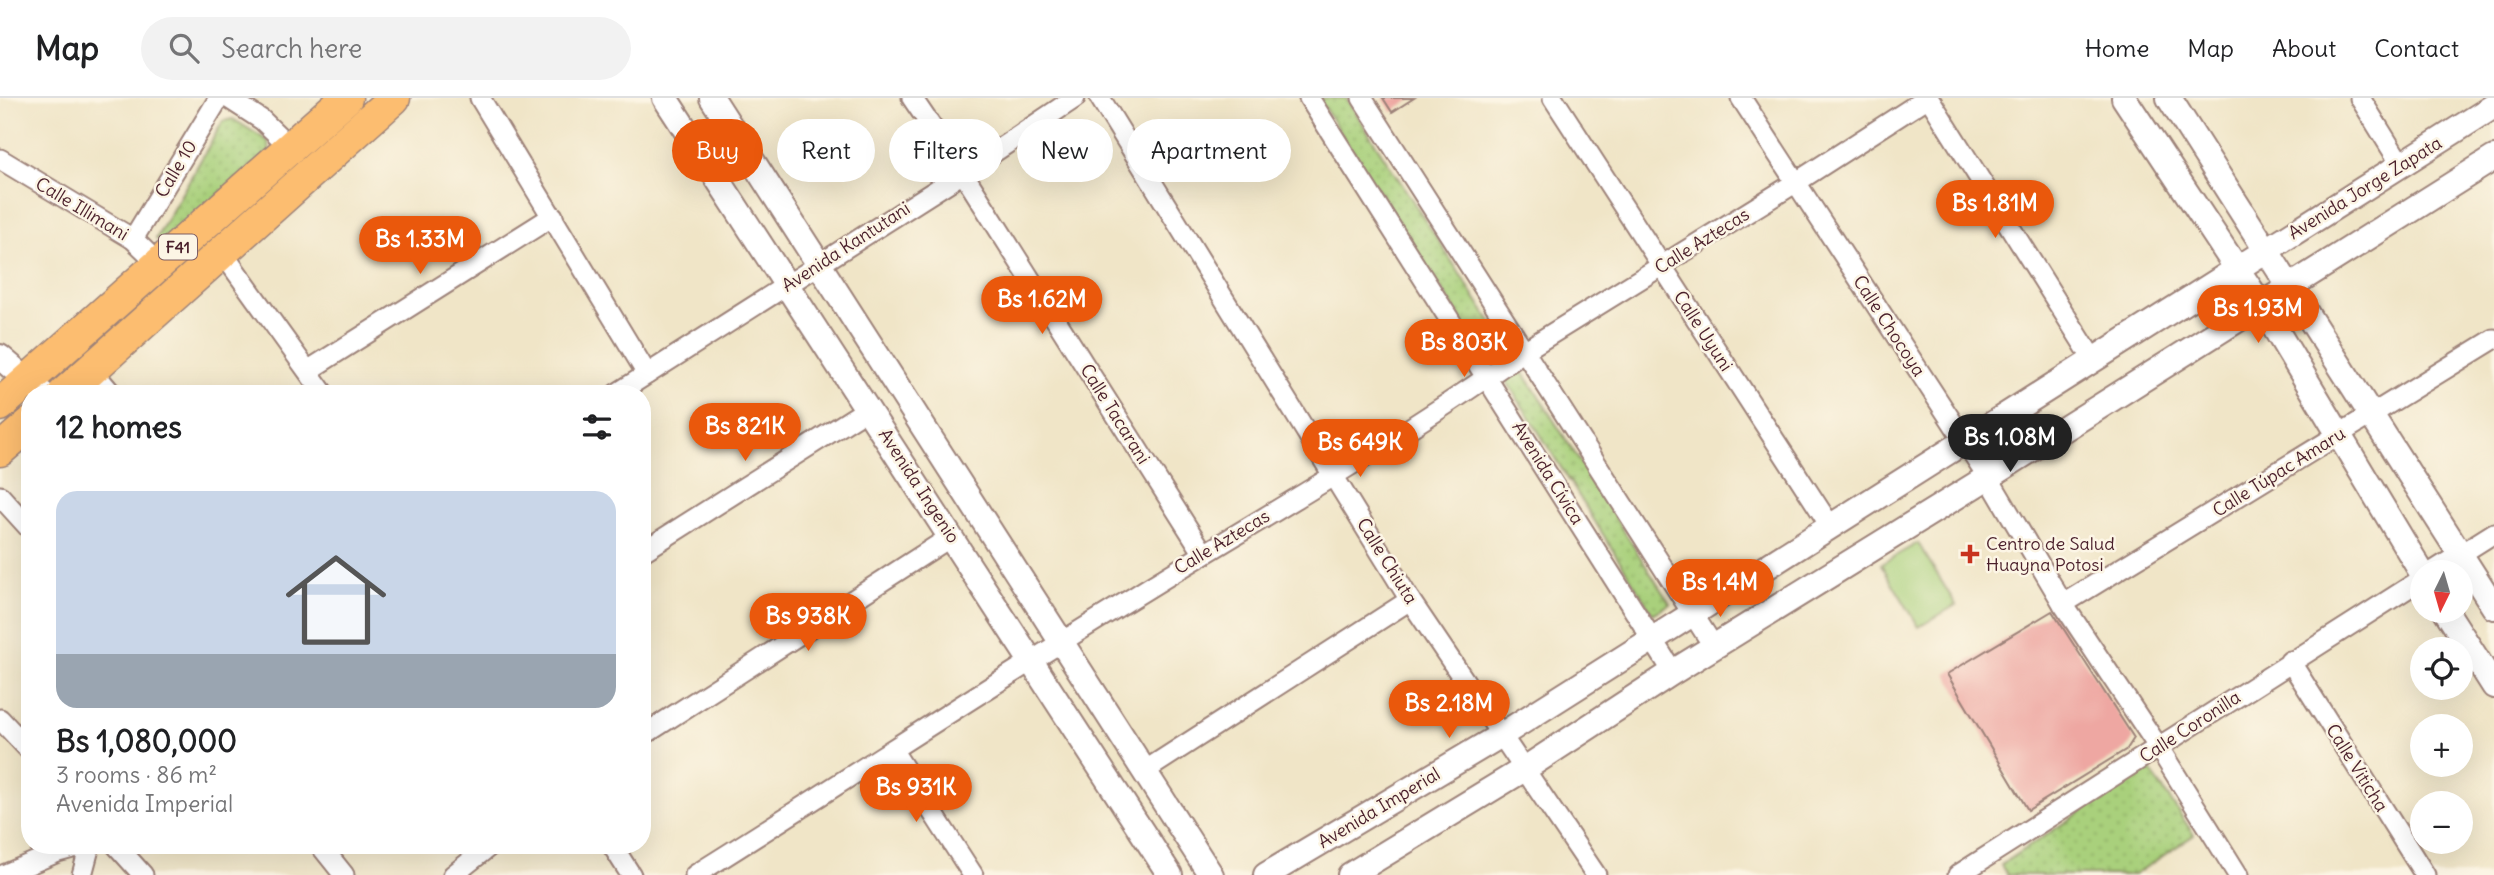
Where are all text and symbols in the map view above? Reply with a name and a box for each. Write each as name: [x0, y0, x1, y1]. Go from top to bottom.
search box: [141, 17, 631, 80]
text: Map: [35, 27, 99, 69]
icon: search: [165, 29, 203, 67]
text: Search here: [221, 32, 362, 65]
text: Home: [2085, 33, 2149, 63]
text: Map: [2187, 33, 2234, 63]
text: About: [2272, 33, 2336, 63]
text: Contact: [2374, 33, 2459, 63]
chip: Buy: [672, 119, 763, 182]
chip: Rent: [777, 119, 875, 182]
chip: Filters: [889, 119, 1003, 182]
chip: New: [1017, 119, 1113, 182]
chip: Apartment: [1127, 119, 1291, 182]
street label: Avenida Jorge Zapata: [2284, 131, 2446, 244]
street label: Calle 10: [149, 136, 202, 202]
street label: Calle Illimani: [32, 172, 133, 245]
pin: Bs 1.81M: [1923, 180, 2067, 240]
text: Bs 1.81M: [1952, 188, 2038, 217]
street label: Avenida Kantutani: [777, 197, 914, 297]
street label: Calle Aztecas: [1650, 202, 1753, 279]
pin: Bs 1.33M: [348, 216, 492, 276]
text: Bs 1.33M: [375, 224, 465, 253]
road number: F41: [159, 234, 197, 260]
street label: Calle Chocoya: [1848, 271, 1931, 381]
pin: Bs 1.62M: [970, 276, 1114, 336]
text: Bs 1.62M: [997, 284, 1087, 313]
street label: Calle Uyuni: [1669, 286, 1738, 375]
pin: Bs 1.93M: [2186, 286, 2330, 345]
text: Bs 1.93M: [2213, 293, 2303, 322]
pin: Bs 803K: [1399, 320, 1529, 379]
text: Bs 803K: [1421, 327, 1507, 356]
street label: Calle Tacarani: [1076, 359, 1155, 468]
pin: Bs 821K: [680, 404, 810, 463]
text: 12 homes: [56, 408, 182, 446]
icon: filters: [578, 408, 616, 446]
text: Bs 821K: [705, 411, 785, 440]
pin: Bs 1.08M: [1938, 414, 2082, 474]
street label: Avenida Cívica: [1508, 417, 1589, 529]
pin: Bs 649K: [1295, 420, 1425, 479]
text: Bs 1.08M: [1964, 422, 2056, 451]
street label: Calle Túpac Amaru: [2208, 422, 2349, 522]
street label: Avenida Ingenio: [874, 424, 965, 547]
text: Bs 649K: [1317, 427, 1403, 456]
street label: Calle Aztecas: [1170, 504, 1274, 579]
street label: Calle Chiuta: [1352, 513, 1423, 608]
place label: Centro de Salud Huayna Potosi: [1986, 532, 2115, 576]
icon: home: [273, 537, 399, 663]
marker: Centro de Salud Huayna Potosi: [1960, 544, 1980, 564]
pin: Bs 1.4M: [1655, 560, 1785, 619]
north arrow: [2410, 560, 2473, 623]
map controls: [2410, 560, 2473, 854]
text: Bs 1.4M: [1682, 567, 1758, 596]
pin: Bs 938K: [743, 594, 873, 653]
text: Bs 938K: [766, 601, 850, 630]
button: locate: [2410, 637, 2473, 700]
pin: Bs 2.18M: [1377, 680, 1521, 740]
street label: Calle Coronilla: [2135, 685, 2245, 768]
text: Bs 2.18M: [1405, 688, 1493, 717]
button: +: [2410, 714, 2473, 777]
street label: Calle Viticha: [2321, 720, 2393, 816]
text: Bs 1,080,000: [56, 722, 237, 760]
text: 3 rooms · 86 m²: [56, 760, 217, 789]
street label: Avenida Imperial: [1313, 762, 1444, 853]
pin: Bs 931K: [851, 764, 981, 824]
text: Bs 931K: [876, 772, 956, 801]
text: Avenida Imperial: [56, 789, 233, 818]
button: −: [2410, 791, 2473, 854]

